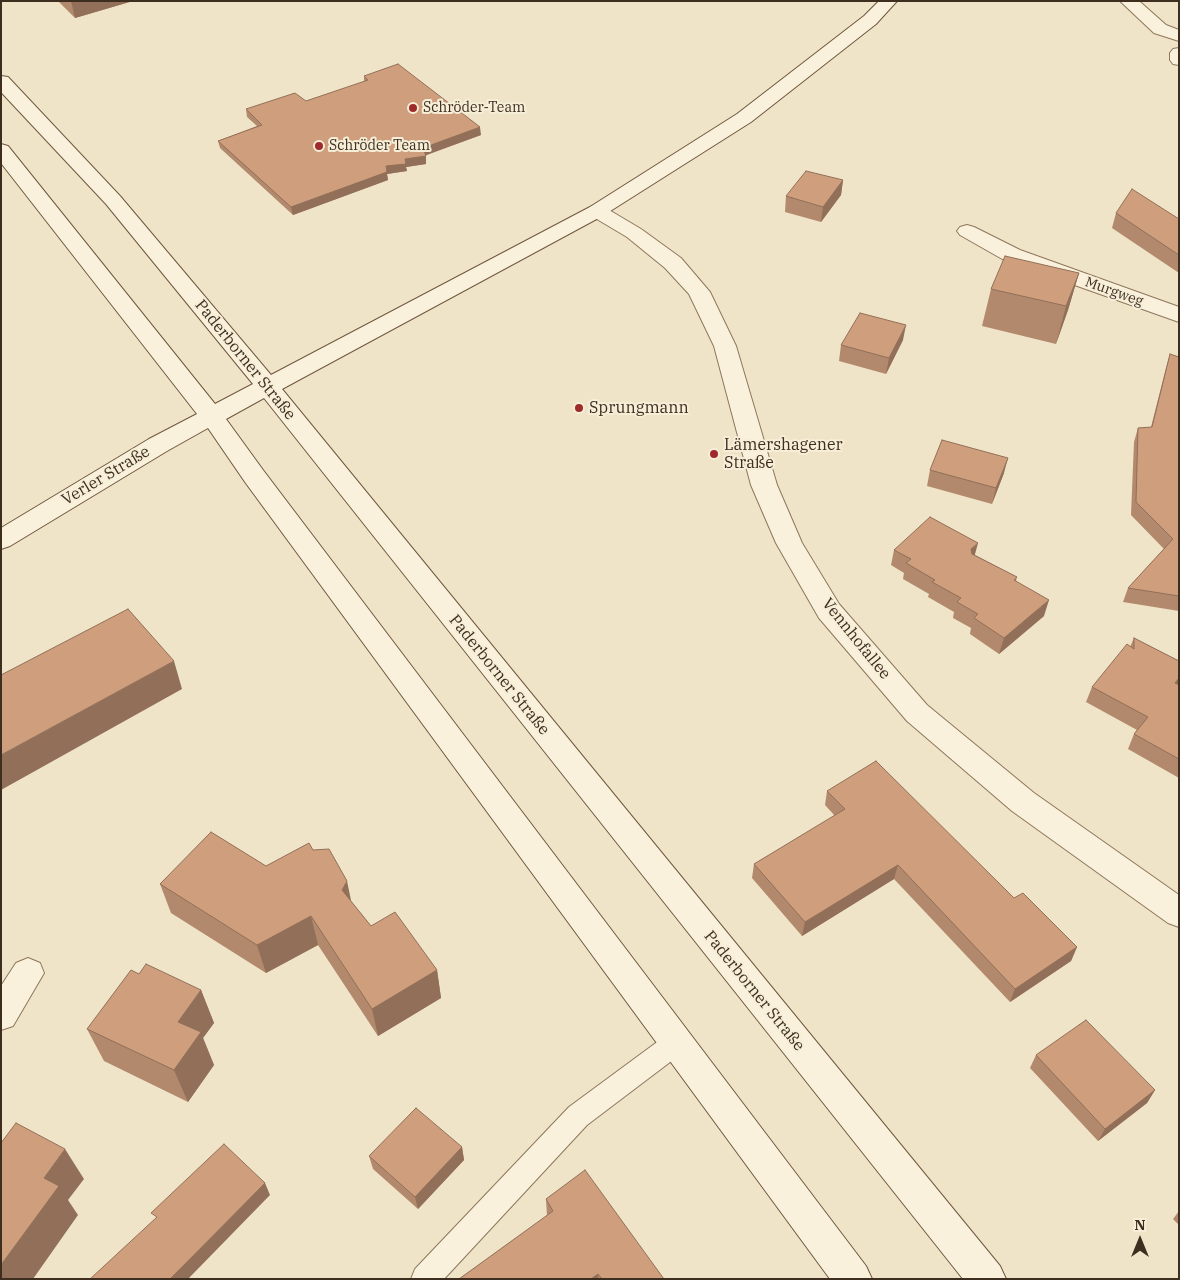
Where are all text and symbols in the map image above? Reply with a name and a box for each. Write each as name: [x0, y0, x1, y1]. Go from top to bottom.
place label: Schröder-Team: [423, 100, 525, 116]
marker: Schröder-Team: [407, 102, 419, 114]
place label: Schröder Team: [329, 138, 430, 154]
marker: Schröder Team: [313, 140, 325, 152]
street label: Murgweg: [1083, 274, 1145, 310]
street label: Paderborner Straße: [191, 296, 299, 424]
place label: Sprungmann: [589, 398, 689, 418]
marker: Sprungmann: [573, 402, 585, 414]
place label: Lämershagener Straße: [724, 435, 843, 473]
street label: Verler Straße: [58, 442, 154, 510]
marker: Lämershagener Straße: [708, 448, 720, 460]
street label: Vennhofallee: [818, 595, 894, 683]
street label: Paderborner Straße: [445, 611, 553, 739]
street label: Paderborner Straße: [700, 927, 808, 1055]
north arrow: [1115, 1215, 1165, 1265]
text: N: [1134, 1216, 1146, 1234]

